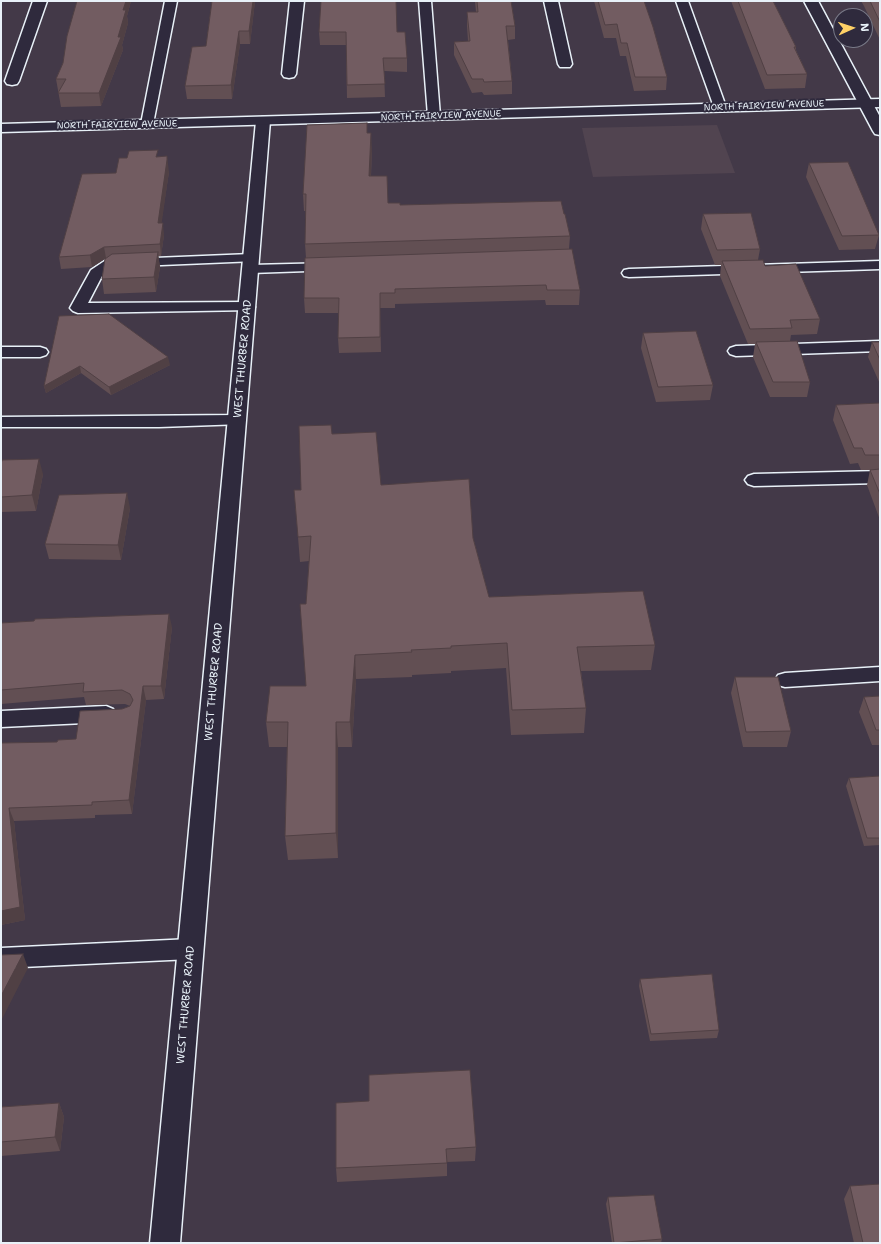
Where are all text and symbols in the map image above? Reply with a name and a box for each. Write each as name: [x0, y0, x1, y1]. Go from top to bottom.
north arrow: [833, 8, 873, 48]
text: N: [857, 23, 872, 32]
street label: NORTH FAIRVIEW AVENUE: [704, 98, 824, 114]
street label: NORTH FAIRVIEW AVENUE: [381, 108, 501, 124]
street label: NORTH FAIRVIEW AVENUE: [57, 119, 177, 131]
street label: WEST THURBER ROAD: [231, 299, 255, 419]
street label: WEST THURBER ROAD: [202, 622, 226, 742]
street label: WEST THURBER ROAD: [174, 945, 198, 1065]

